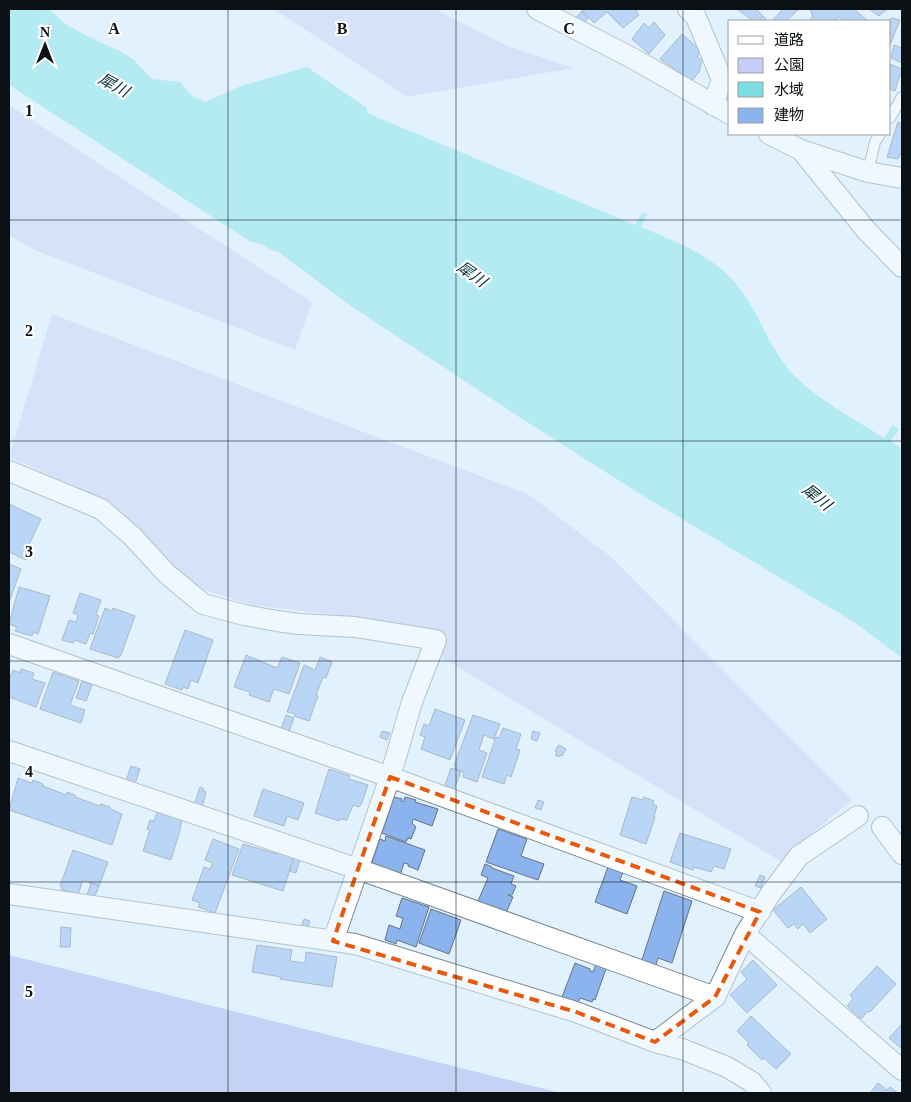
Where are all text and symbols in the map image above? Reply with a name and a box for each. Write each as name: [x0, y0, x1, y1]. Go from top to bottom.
north arrow: [20, 20, 70, 70]
text: A: [108, 20, 120, 37]
text: B: [337, 20, 348, 37]
text: C: [563, 20, 575, 37]
legend: [728, 20, 891, 135]
text: N: [40, 25, 50, 40]
text: 道路: [774, 32, 804, 48]
text: 公園: [774, 57, 804, 73]
water label: 犀川: [96, 70, 134, 101]
text: 水域: [774, 82, 804, 98]
text: 1: [25, 102, 33, 119]
text: 建物: [774, 107, 804, 123]
water label: 犀川: [454, 258, 492, 291]
text: 2: [25, 322, 33, 339]
water label: 犀川: [799, 480, 836, 515]
text: 3: [25, 543, 33, 560]
text: 4: [25, 763, 33, 780]
text: 5: [25, 983, 33, 1000]

